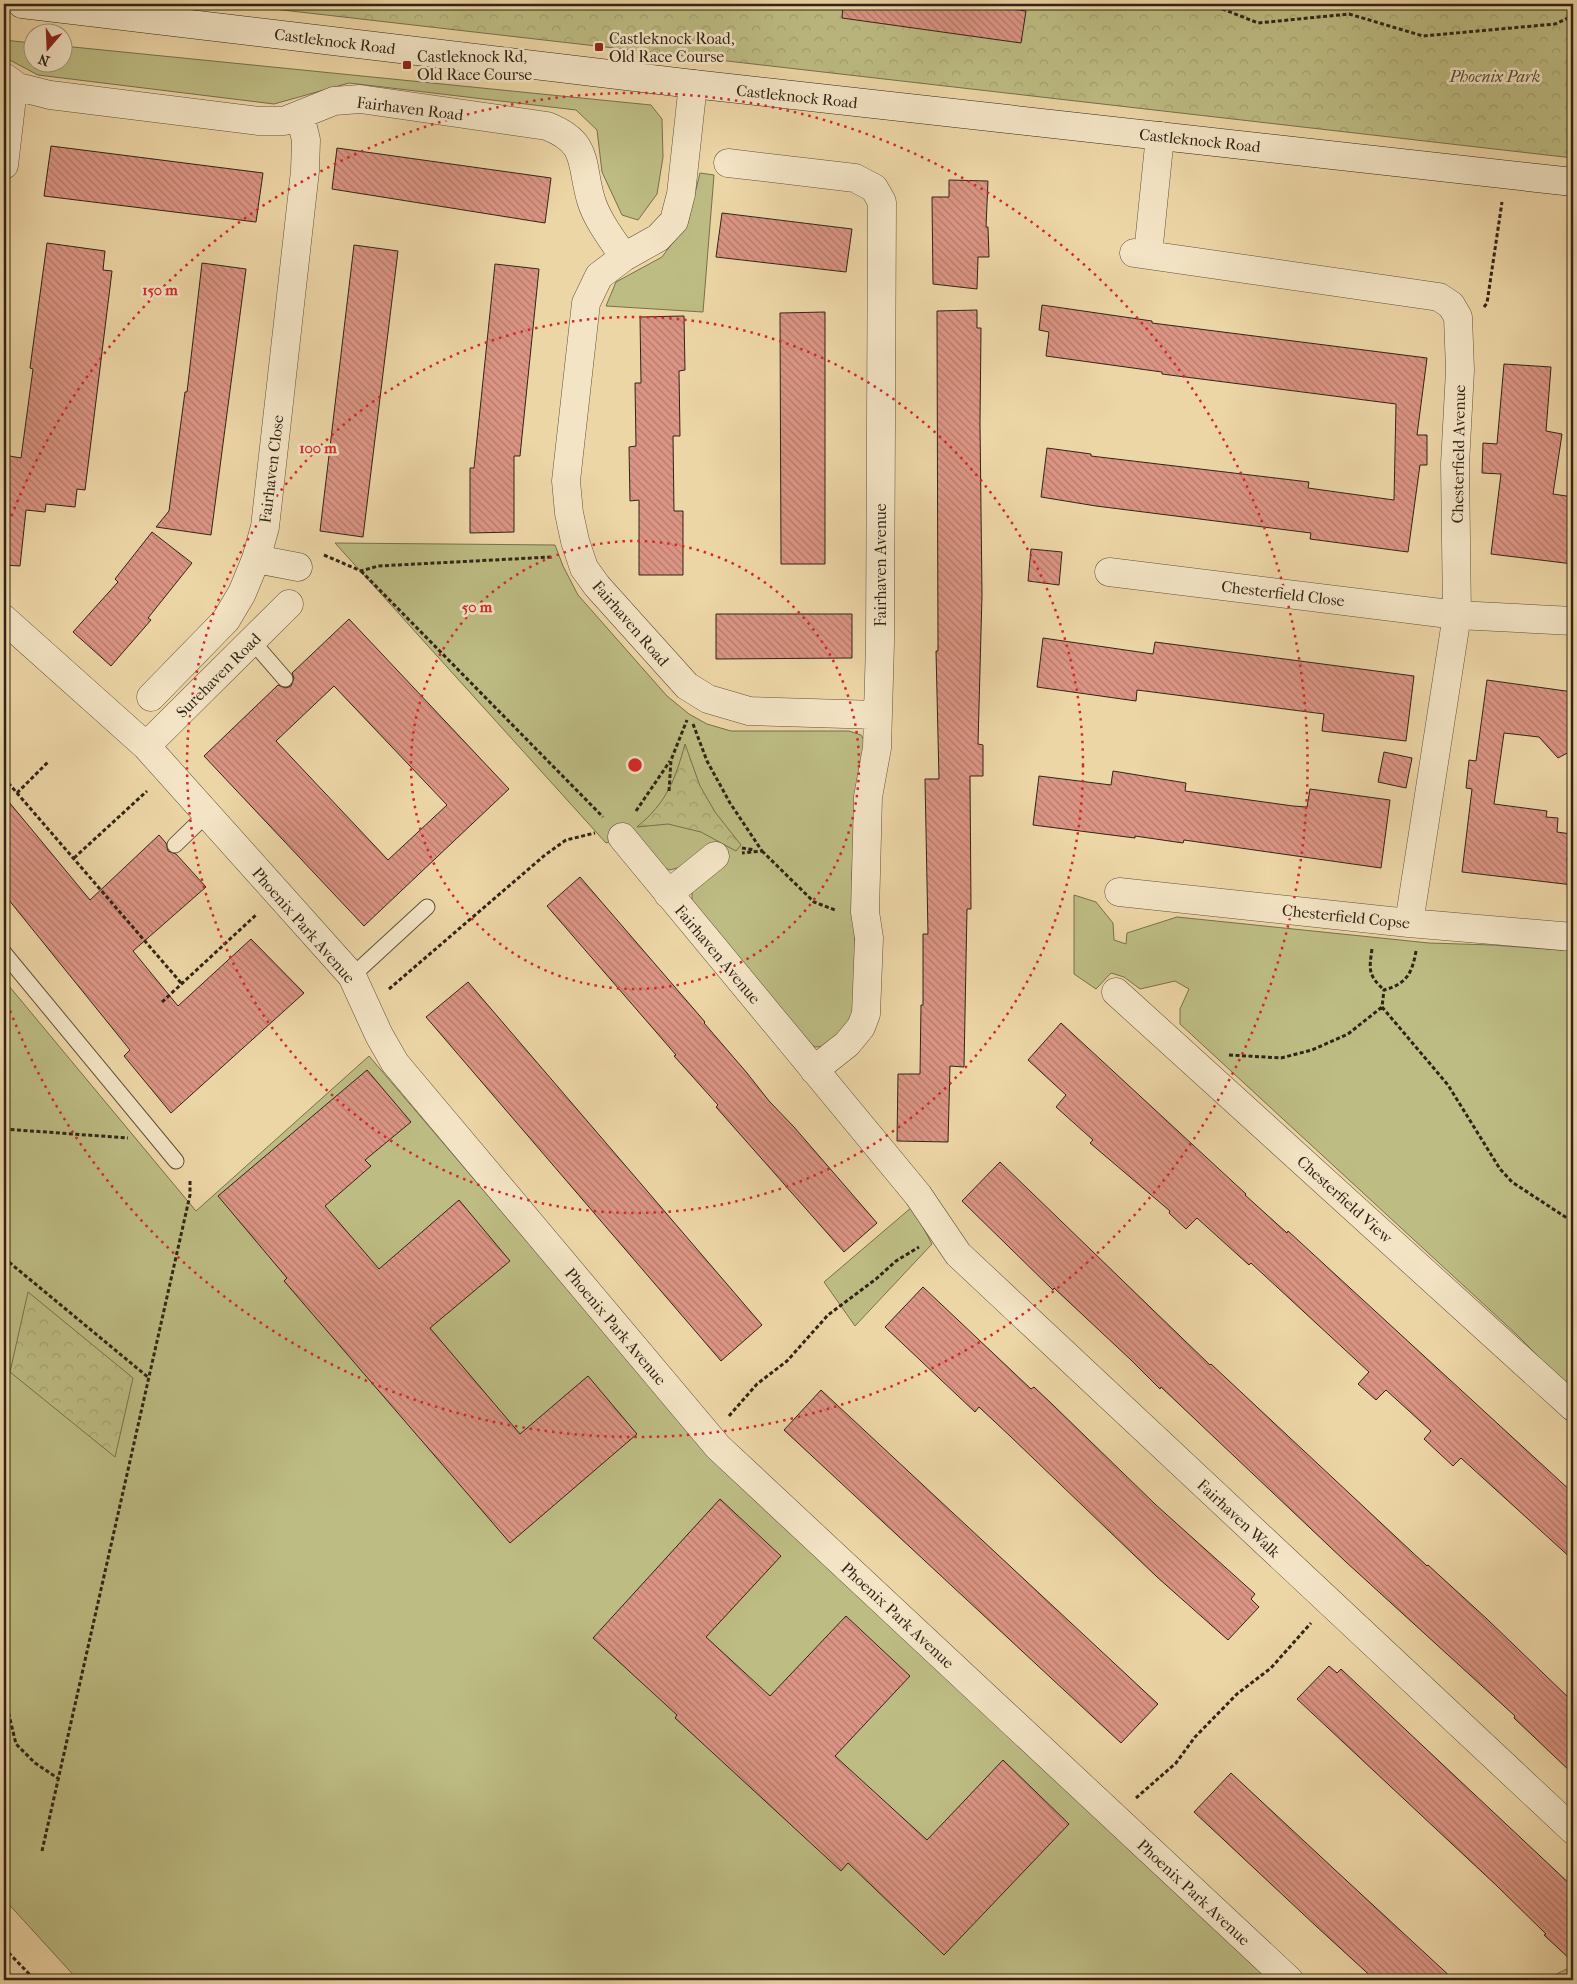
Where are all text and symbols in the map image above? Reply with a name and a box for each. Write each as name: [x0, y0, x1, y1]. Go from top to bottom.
north arrow: [22, 22, 72, 72]
street label: Castleknock Road: [273, 25, 397, 58]
place label: Castleknock Road, Old Race Course: [609, 29, 734, 66]
marker: Castleknock Road, Old Race Course: [593, 41, 605, 53]
place label: Castleknock Rd, Old Race Course: [417, 47, 532, 84]
text: N: [36, 50, 52, 70]
marker: Castleknock Rd, Old Race Course: [401, 59, 413, 71]
park label: Phoenix Park: [1449, 67, 1541, 86]
street label: Castleknock Road: [735, 81, 859, 112]
street label: Fairhaven Road: [356, 93, 465, 125]
street label: Castleknock Road: [1138, 125, 1262, 156]
text: 150 m: [142, 281, 178, 299]
street label: Chesterfield Avenue: [1448, 384, 1469, 524]
street label: Fairhaven Close: [255, 414, 288, 524]
text: 100 m: [299, 439, 337, 457]
street label: Fairhaven Avenue: [871, 503, 890, 627]
street label: Fairhaven Road: [588, 577, 673, 670]
street label: Chesterfield Close: [1220, 577, 1346, 611]
text: 50 m: [462, 598, 493, 616]
street label: Surehaven Road: [172, 629, 265, 722]
centre of rings: [626, 756, 644, 774]
street label: Phoenix Park Avenue: [248, 864, 359, 987]
street label: Chesterfield Copse: [1281, 900, 1411, 933]
street label: Fairhaven Avenue: [671, 901, 765, 1008]
street label: Chesterfield View: [1293, 1152, 1397, 1248]
street label: Phoenix Park Avenue: [561, 1264, 670, 1389]
street label: Fairhaven Walk: [1193, 1475, 1285, 1562]
street label: Phoenix Park Avenue: [837, 1558, 958, 1673]
street label: Phoenix Park Avenue: [1133, 1835, 1254, 1950]

